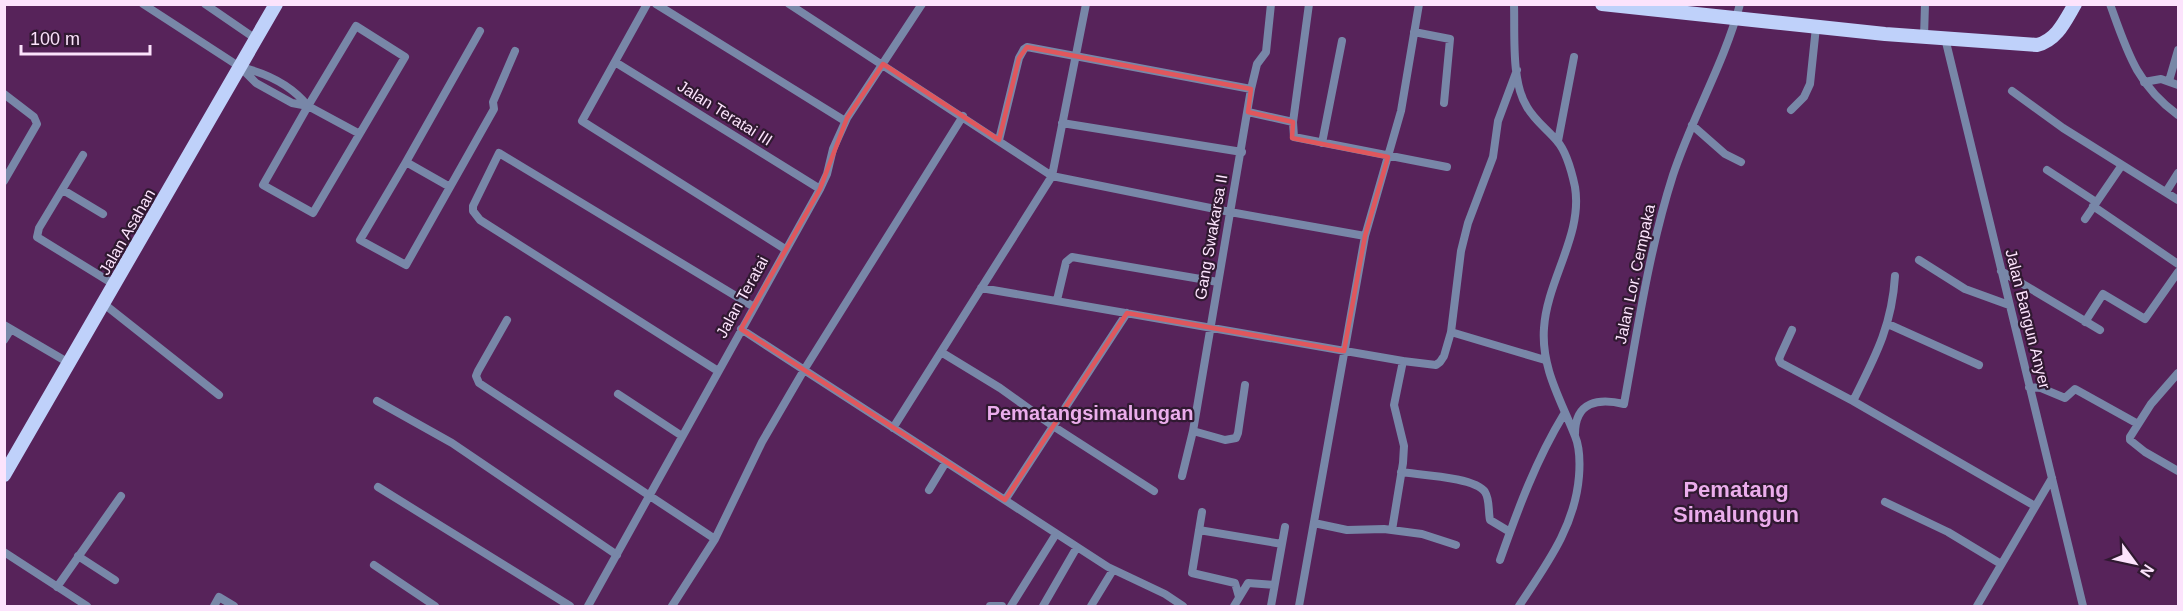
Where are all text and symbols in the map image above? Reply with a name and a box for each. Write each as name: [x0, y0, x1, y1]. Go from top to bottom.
scale bar: [21, 18, 150, 56]
text: 100 m: [30, 29, 80, 49]
street label: Jalan Teratai III: [675, 77, 775, 149]
street label: Gang Swakarsa II: [1192, 173, 1230, 301]
street label: Jalan Asahan: [96, 186, 158, 278]
street label: Jalan Lor. Cempaka: [1612, 203, 1658, 345]
street label: Jalan Bangun Anyer: [2002, 247, 2054, 391]
street label: Jalan Teratai: [713, 253, 771, 341]
district label: Pematangsimalungan: [987, 402, 1193, 424]
district label: Pematang Simalungun: [1673, 477, 1799, 527]
north arrow: [2105, 533, 2165, 593]
text: N: [2137, 561, 2157, 580]

